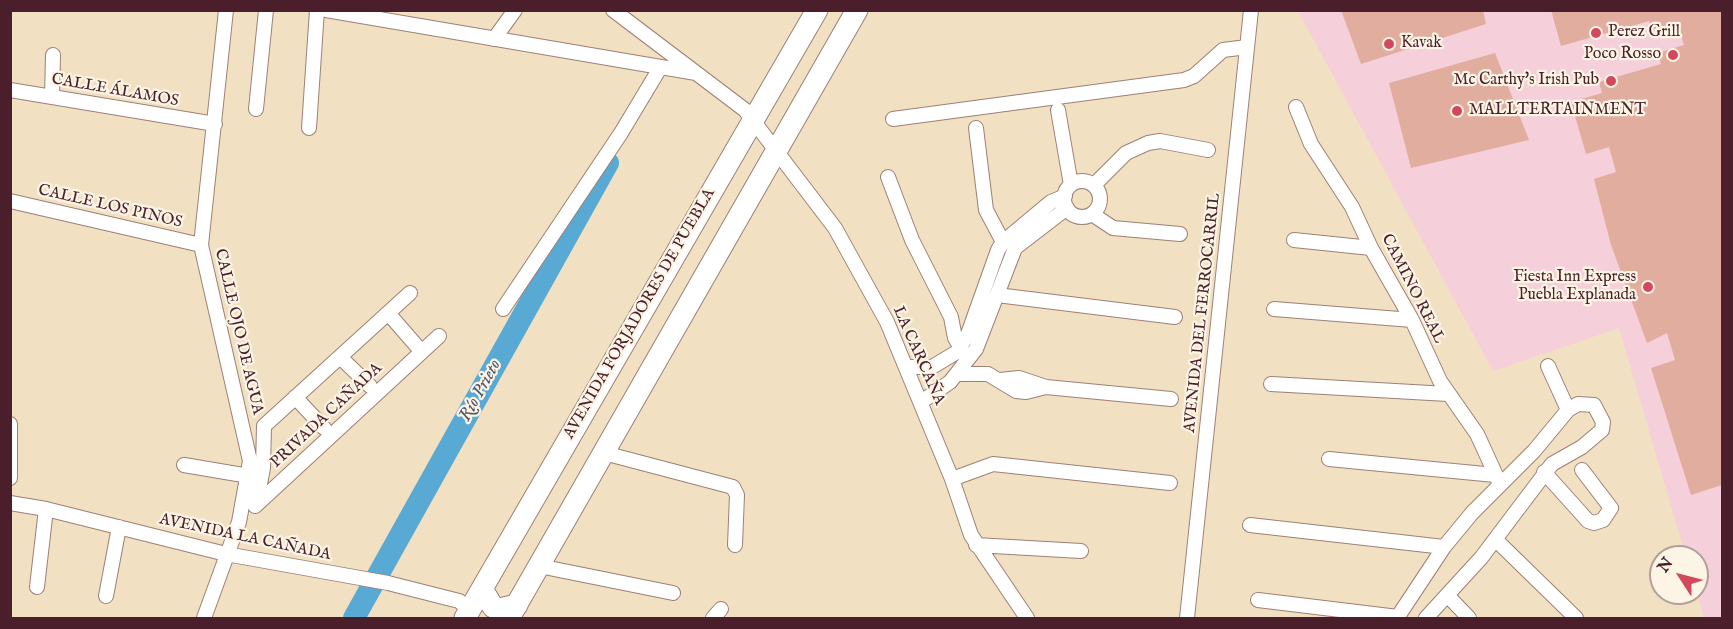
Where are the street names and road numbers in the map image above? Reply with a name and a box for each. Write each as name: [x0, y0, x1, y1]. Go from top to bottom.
street label: CALLE ÁLAMOS: [50, 70, 180, 112]
street label: CALLE LOS PINOS: [36, 181, 184, 233]
street label: AVENIDA FORJADORES DE PUEBLA: [560, 185, 720, 443]
street label: AVENIDA DEL FERROCARRIL: [1181, 192, 1225, 434]
street label: CAMINO REAL: [1376, 231, 1448, 347]
street label: CALLE OJO DE AGUA: [210, 247, 266, 417]
street label: LA CARCAÑA: [888, 304, 948, 408]
street label: PRIVADA CAÑADA: [267, 359, 387, 473]
street label: AVENIDA LA CAÑADA: [158, 510, 332, 566]

